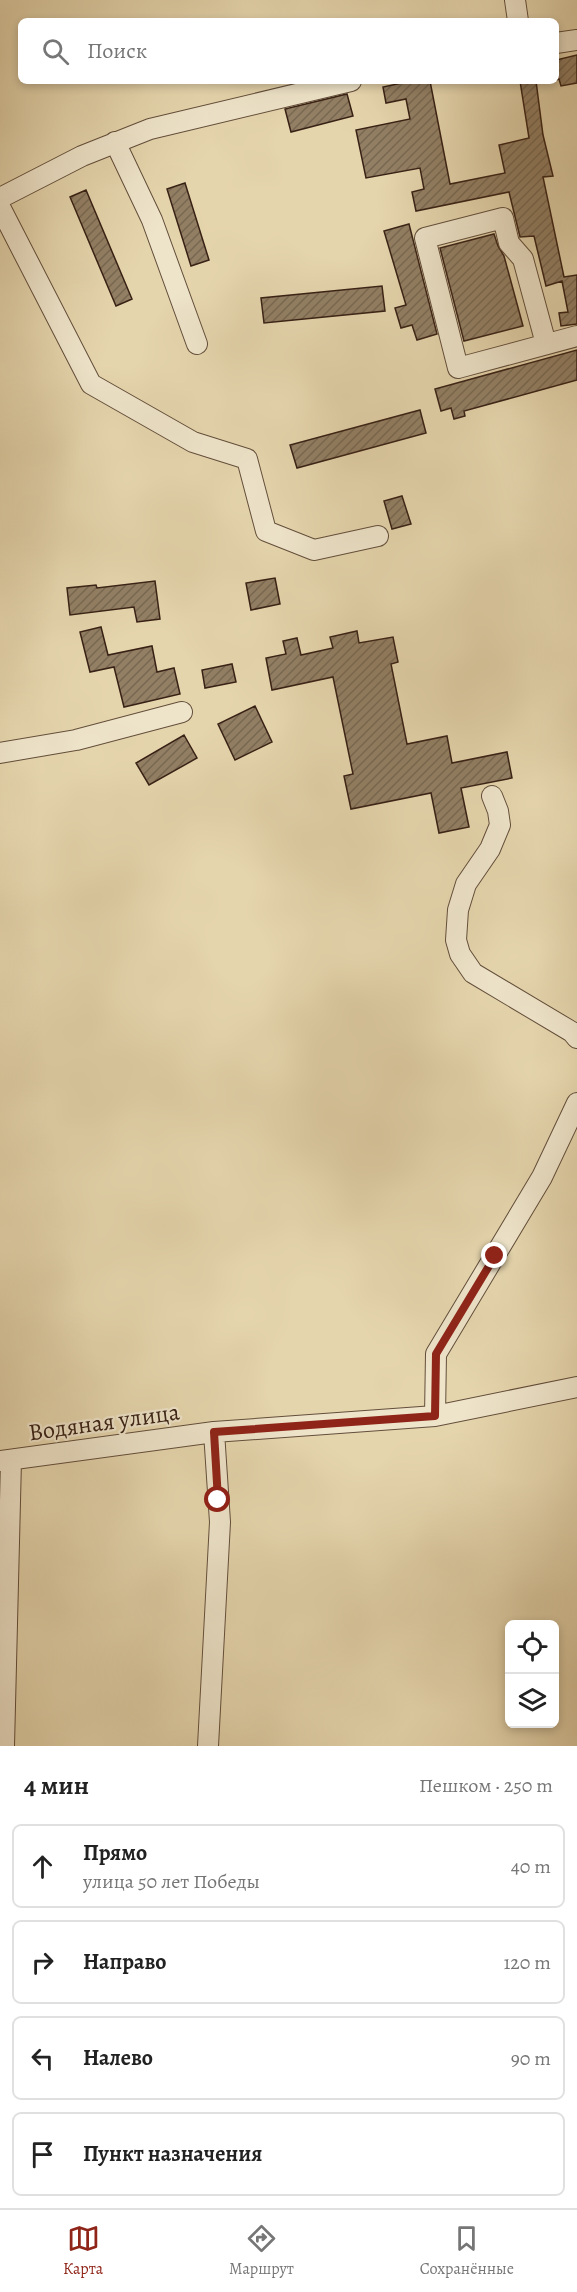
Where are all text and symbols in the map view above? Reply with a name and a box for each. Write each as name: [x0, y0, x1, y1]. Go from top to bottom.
search box: [18, 18, 559, 84]
icon: search: [39, 35, 72, 68]
text: Поиск: [87, 36, 147, 66]
route end: [481, 1242, 507, 1268]
street label: Водяная улица: [26, 1396, 182, 1448]
route start: [204, 1486, 230, 1512]
map controls: [505, 1620, 559, 1728]
button: locate: [505, 1620, 559, 1674]
button: layers: [505, 1674, 559, 1728]
text: 4 мин: [24, 1768, 89, 1803]
text: Пешком · 250 m: [419, 1772, 553, 1799]
text: Прямо: [83, 1838, 147, 1868]
icon: ahead: [26, 1850, 59, 1883]
text: 40 m: [511, 1853, 551, 1880]
text: улица 50 лет Победы: [83, 1868, 260, 1895]
icon: right: [26, 1946, 59, 1979]
text: Направо: [83, 1947, 166, 1977]
text: 120 m: [503, 1949, 551, 1976]
icon: left: [26, 2042, 59, 2075]
text: Налево: [83, 2043, 153, 2073]
text: 90 m: [511, 2045, 551, 2072]
icon: arrive: [26, 2138, 59, 2171]
text: Пункт назначения: [83, 2139, 262, 2169]
tab: Карта: [63, 2222, 103, 2280]
tab: Маршрут: [229, 2222, 294, 2280]
tab: Сохранённые: [420, 2222, 514, 2280]

